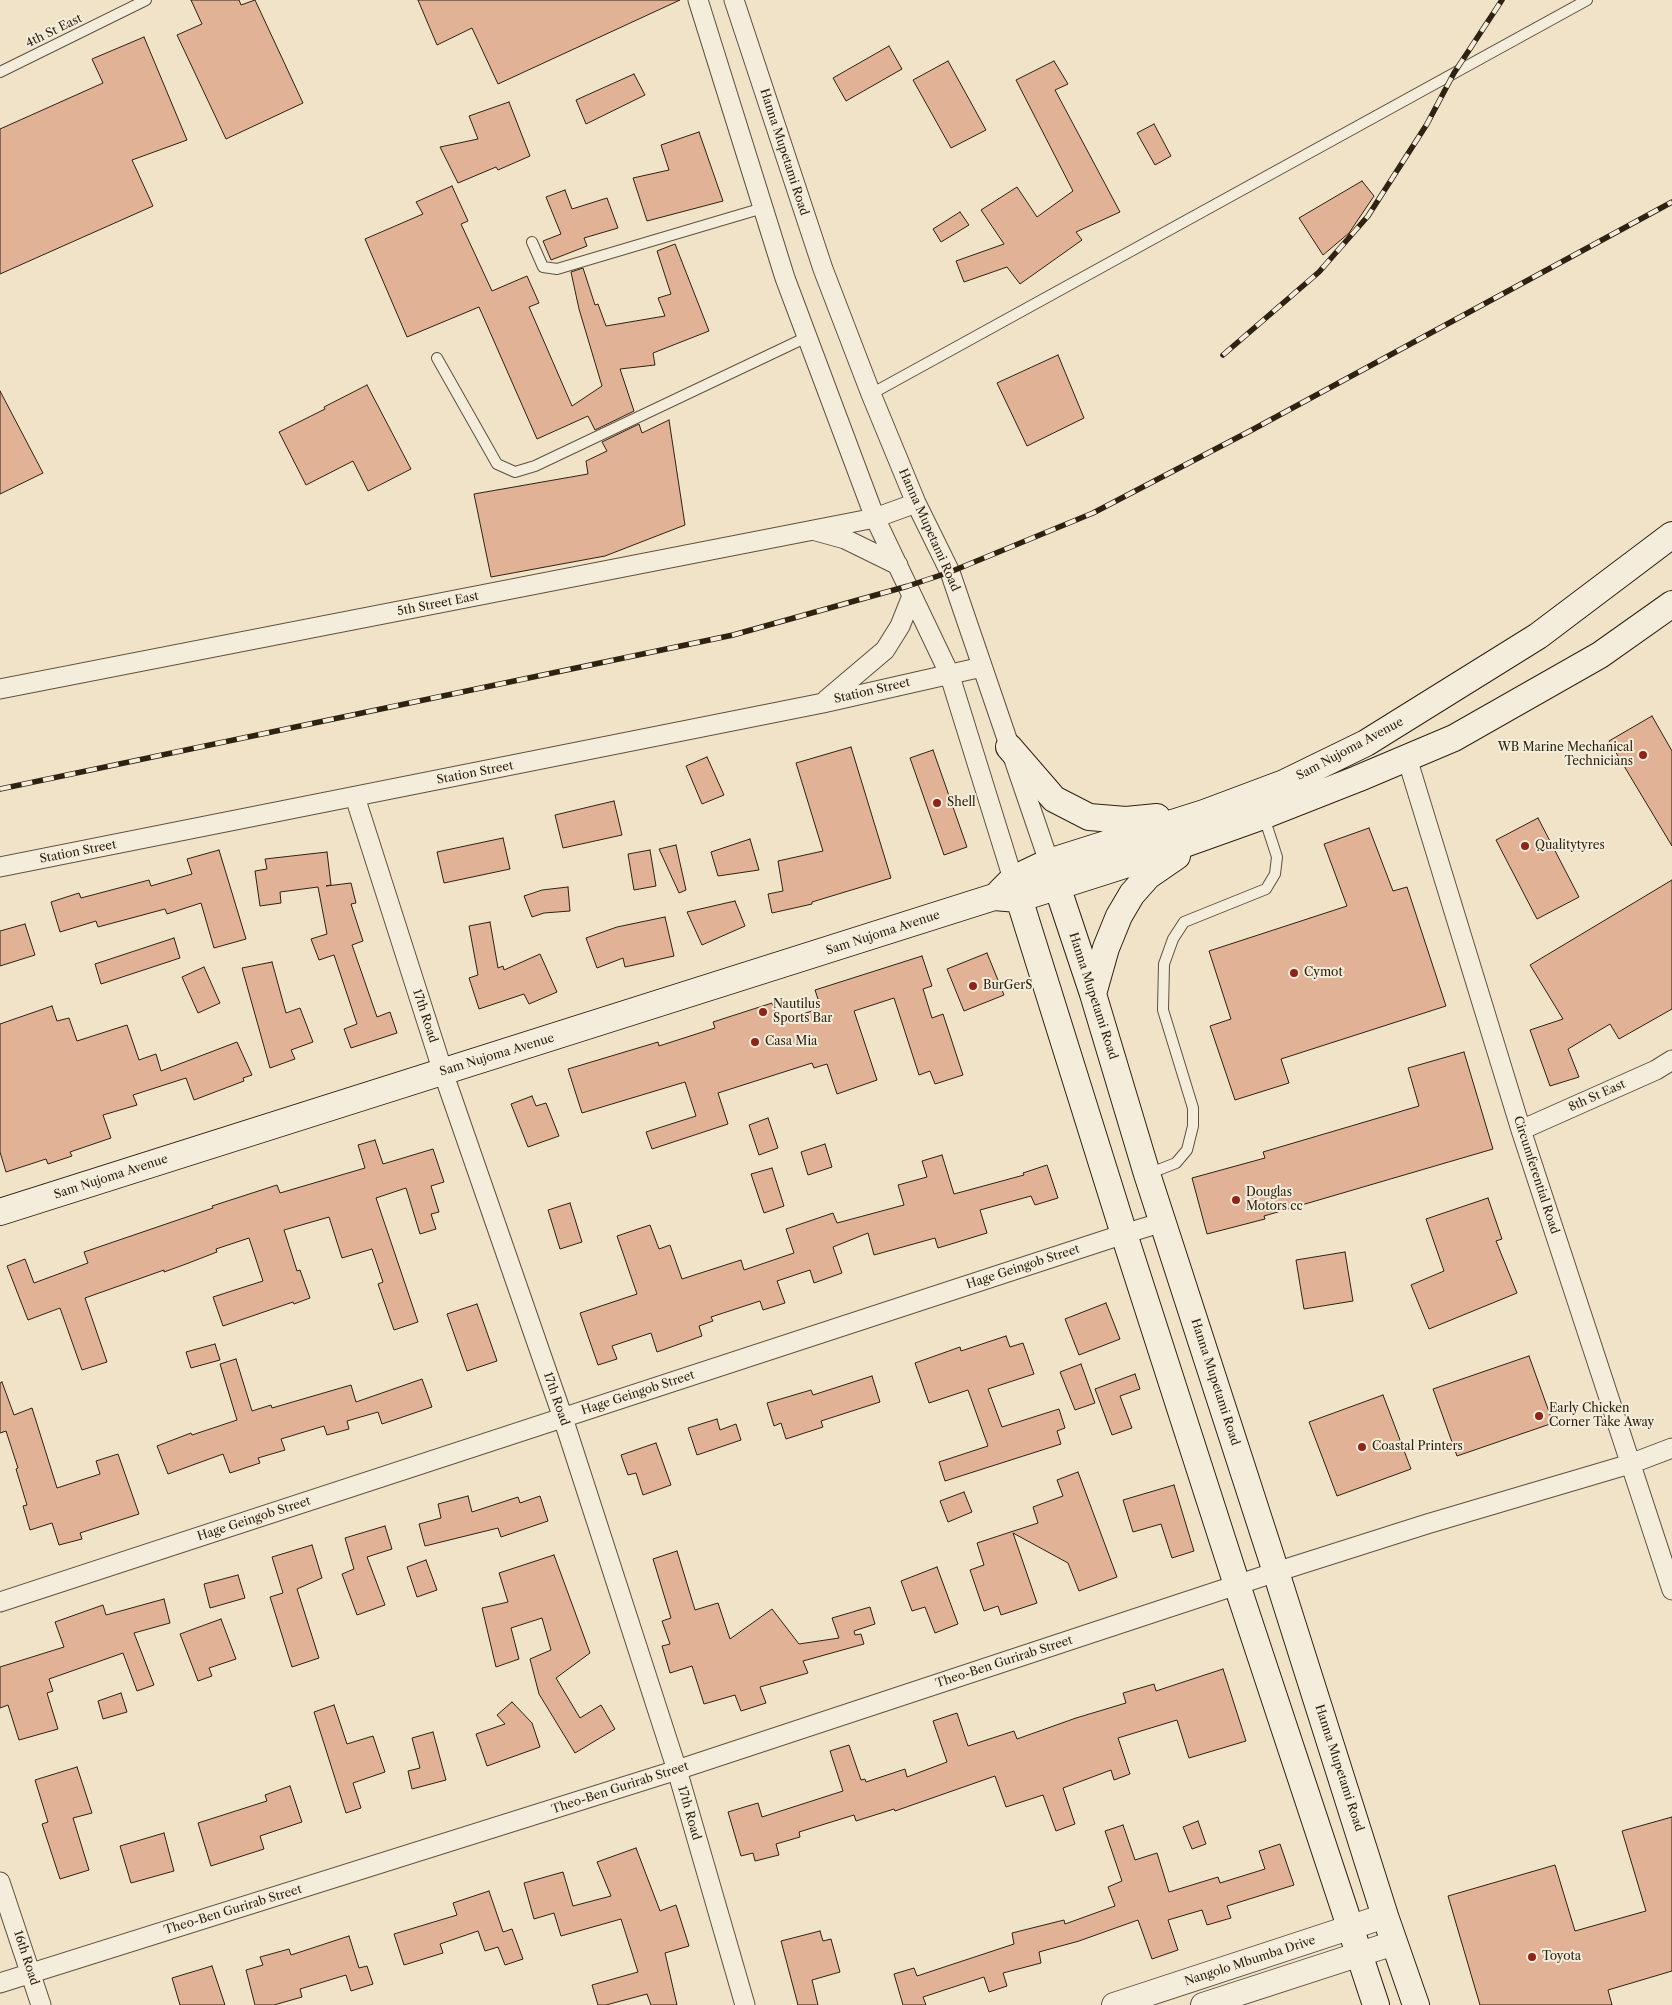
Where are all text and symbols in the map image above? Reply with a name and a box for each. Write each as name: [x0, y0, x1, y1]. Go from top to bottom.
street label: 4th St East: [24, 11, 84, 51]
street label: Hanna Mupetami Road: [757, 87, 811, 217]
street label: Hanna Mupetami Road: [895, 466, 963, 594]
street label: 5th Street East: [396, 589, 480, 619]
street label: Station Street: [833, 675, 911, 707]
street label: Sam Nujoma Avenue: [1294, 715, 1406, 783]
place label: WB Marine Mechanical Technicians: [1498, 741, 1633, 769]
marker: WB Marine Mechanical Technicians: [1637, 749, 1649, 761]
street label: Station Street: [435, 759, 515, 787]
place label: Shell: [947, 796, 976, 810]
marker: Shell: [931, 797, 943, 809]
street label: Station Street: [38, 838, 118, 866]
place label: Qualitytyres: [1535, 839, 1605, 853]
marker: Qualitytyres: [1519, 840, 1531, 852]
street label: Sam Nujoma Avenue: [824, 908, 942, 958]
street label: Hanna Mupetami Road: [1066, 931, 1120, 1061]
place label: Cymot: [1304, 966, 1343, 980]
marker: Cymot: [1288, 967, 1300, 979]
place label: BurGerS: [983, 979, 1032, 993]
marker: BurGerS: [967, 980, 979, 992]
street label: 17th Road: [410, 987, 440, 1045]
place label: Nautilus Sports Bar: [773, 998, 832, 1026]
marker: Nautilus Sports Bar: [757, 1006, 769, 1018]
street label: Sam Nujoma Avenue: [438, 1031, 556, 1079]
place label: Casa Mia: [765, 1035, 817, 1049]
marker: Casa Mia: [749, 1036, 761, 1048]
street label: 8th St East: [1566, 1077, 1628, 1115]
street label: Circumferential Road: [1510, 1114, 1562, 1236]
street label: Sam Nujoma Avenue: [52, 1152, 170, 1202]
place label: Douglas Motors cc: [1246, 1186, 1303, 1214]
marker: Douglas Motors cc: [1230, 1194, 1242, 1206]
street label: Hage Geingob Street: [964, 1242, 1082, 1292]
street label: Hanna Mupetami Road: [1188, 1317, 1242, 1447]
street label: Hage Geingob Street: [579, 1368, 697, 1418]
street label: 17th Road: [540, 1370, 572, 1428]
place label: Early Chicken Corner Take Away: [1549, 1402, 1654, 1430]
marker: Early Chicken Corner Take Away: [1533, 1410, 1545, 1422]
place label: Coastal Printers: [1372, 1440, 1463, 1454]
marker: Coastal Printers: [1356, 1441, 1368, 1453]
street label: Hage Geingob Street: [195, 1494, 313, 1544]
street label: Theo-Ben Gurirab Street: [934, 1633, 1074, 1691]
street label: Hanna Mupetami Road: [1312, 1703, 1366, 1833]
street label: Theo-Ben Gurirab Street: [550, 1759, 690, 1817]
street label: 17th Road: [674, 1784, 704, 1842]
street label: Theo-Ben Gurirab Street: [162, 1882, 304, 1938]
street label: 16th Road: [10, 1929, 42, 1987]
street label: Nangolo Mbumba Drive: [1183, 1933, 1317, 1989]
place label: Toyota: [1542, 1950, 1581, 1964]
marker: Toyota: [1526, 1951, 1538, 1963]

